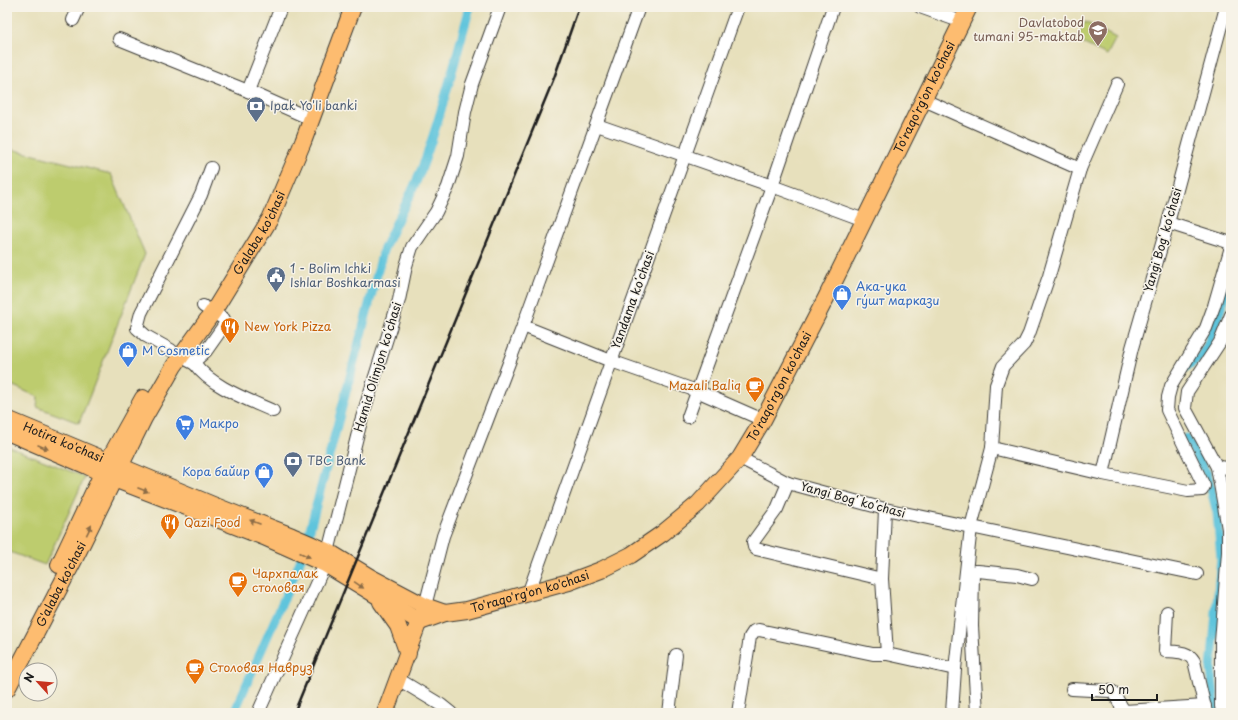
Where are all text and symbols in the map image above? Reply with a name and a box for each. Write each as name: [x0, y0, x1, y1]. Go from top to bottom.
place label: Davlatobod tumani 95-maktab: [973, 13, 1084, 45]
school or university icon: Davlatobod tumani 95-maktab: [1087, 19, 1109, 47]
street label: To'raqo'rg'on ko'chasi: [889, 38, 959, 156]
bank icon: Ipak Yo'li banki: [245, 95, 267, 123]
place label: Ipak Yo'li banki: [270, 96, 357, 114]
street label: Yangi Bogʻ koʻchasi: [1139, 185, 1186, 294]
street label: G'alaba ko'chasi: [228, 188, 289, 278]
street label: Yandama koʻchasi: [606, 248, 658, 351]
place label: 1 - Bolim Ichki Ishlar Boshkarmasi: [290, 259, 401, 291]
public building icon: 1 - Bolim Ichki Ishlar Boshkarmasi: [265, 265, 287, 293]
place label: Ака-ука гу́шт маркази: [856, 277, 940, 309]
shop icon: Ака-ука гу́шт маркази: [831, 283, 853, 311]
street label: Hamid Olimjon koʻchasi: [349, 300, 405, 434]
restaurant icon: New York Pizza: [219, 316, 241, 344]
place label: New York Pizza: [244, 317, 332, 335]
street label: To'raqo'rg'on ko'chasi: [742, 328, 815, 445]
shop icon: M Cosmetic: [117, 340, 139, 368]
place label: M Cosmetic: [142, 341, 210, 359]
cafe icon: Mazali Baliq: [744, 375, 766, 403]
place label: Mazali Baliq: [669, 376, 741, 394]
supermarket icon: Макро: [174, 413, 196, 441]
place label: Макро: [199, 414, 239, 432]
street label: Hotira ko'chasi: [21, 417, 107, 466]
one-way arrow: [37, 444, 48, 450]
bank icon: TBC Bank: [282, 450, 304, 478]
place label: TBC Bank: [307, 451, 366, 469]
shop icon: Кора байир: [253, 461, 275, 489]
place label: Кора байир: [182, 462, 250, 480]
street label: Yangi Bogʻ koʻchasi: [799, 476, 908, 522]
one-way arrow: [137, 488, 149, 494]
restaurant icon: Qazi Food: [159, 512, 181, 540]
place label: Qazi Food: [184, 513, 241, 531]
one-way arrow: [249, 518, 261, 524]
one-way arrow: [86, 524, 92, 535]
street label: G'alaba ko'chasi: [31, 538, 90, 630]
one-way arrow: [300, 553, 312, 559]
place label: Чархпалак столовая: [252, 564, 319, 596]
street label: To'raqo'rg'on ko'chasi: [468, 565, 592, 617]
cafe icon: Чархпалак столовая: [227, 570, 249, 598]
one-way arrow: [353, 581, 364, 589]
cafe icon: Столовая Навруз: [184, 657, 206, 685]
place label: Столовая Навруз: [209, 658, 313, 676]
north arrow: [18, 662, 58, 702]
text: N: [19, 669, 38, 685]
scale bar: [1092, 676, 1157, 702]
text: 50 m: [1098, 680, 1129, 698]

